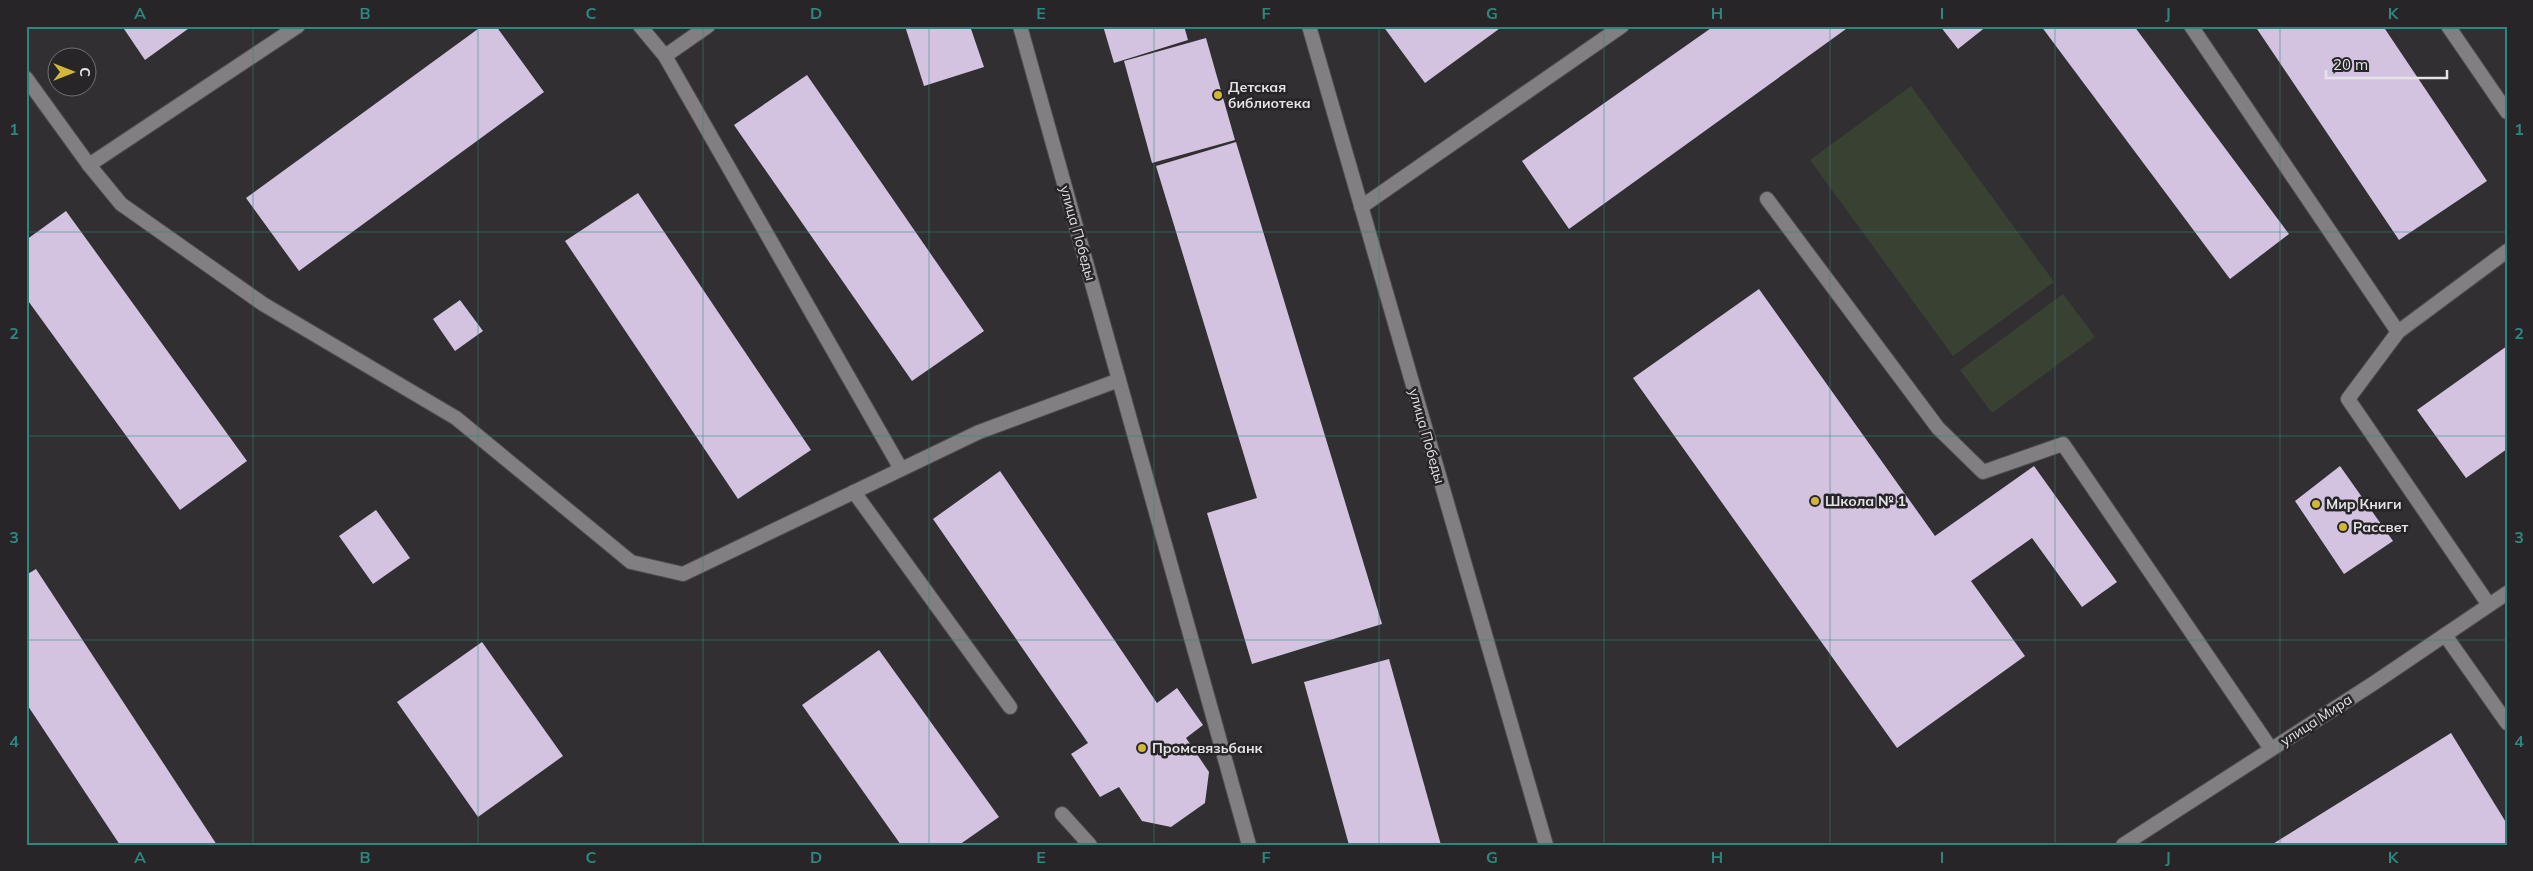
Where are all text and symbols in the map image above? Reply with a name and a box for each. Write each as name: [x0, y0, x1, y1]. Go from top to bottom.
text: A: [134, 3, 146, 23]
text: B: [359, 3, 371, 23]
text: C: [586, 3, 597, 23]
text: D: [810, 3, 822, 23]
text: E: [1036, 3, 1046, 23]
text: F: [1261, 3, 1271, 23]
text: G: [1486, 3, 1498, 23]
text: H: [1711, 3, 1723, 23]
text: I: [1940, 3, 1944, 23]
text: J: [2165, 3, 2171, 23]
text: K: [2388, 3, 2400, 23]
north arrow: [48, 48, 98, 98]
scale bar: [2326, 48, 2447, 80]
text: 20 m: [2333, 55, 2368, 74]
text: С: [76, 67, 94, 77]
place label: Детская библиотека: [1228, 78, 1311, 112]
marker: Детская библиотека: [1212, 89, 1224, 101]
text: 1: [9, 119, 19, 139]
text: 1: [2514, 119, 2524, 139]
street label: улица Победы: [1056, 183, 1100, 283]
text: 2: [9, 323, 19, 343]
text: 2: [2514, 323, 2524, 343]
street label: улица Победы: [1405, 386, 1449, 486]
place label: Школа № 1: [1825, 492, 1906, 510]
marker: Школа № 1: [1809, 495, 1821, 507]
place label: Мир Книги: [2326, 495, 2402, 513]
marker: Мир Книги: [2310, 498, 2322, 510]
place label: Рассвет: [2353, 518, 2408, 536]
marker: Рассвет: [2337, 521, 2349, 533]
text: 3: [9, 527, 19, 547]
text: 3: [2514, 527, 2524, 547]
street label: улица Мира: [2277, 690, 2355, 750]
text: 4: [9, 731, 19, 751]
text: 4: [2514, 731, 2524, 751]
place label: Промсвязьбанк: [1152, 739, 1264, 757]
marker: Промсвязьбанк: [1136, 742, 1148, 754]
text: A: [134, 847, 146, 867]
text: B: [359, 847, 371, 867]
text: C: [586, 847, 597, 867]
text: D: [810, 847, 822, 867]
text: E: [1036, 847, 1046, 867]
text: F: [1261, 847, 1271, 867]
text: G: [1486, 847, 1498, 867]
text: H: [1711, 847, 1723, 867]
text: I: [1940, 847, 1944, 867]
text: J: [2165, 847, 2171, 867]
text: K: [2388, 847, 2400, 867]

